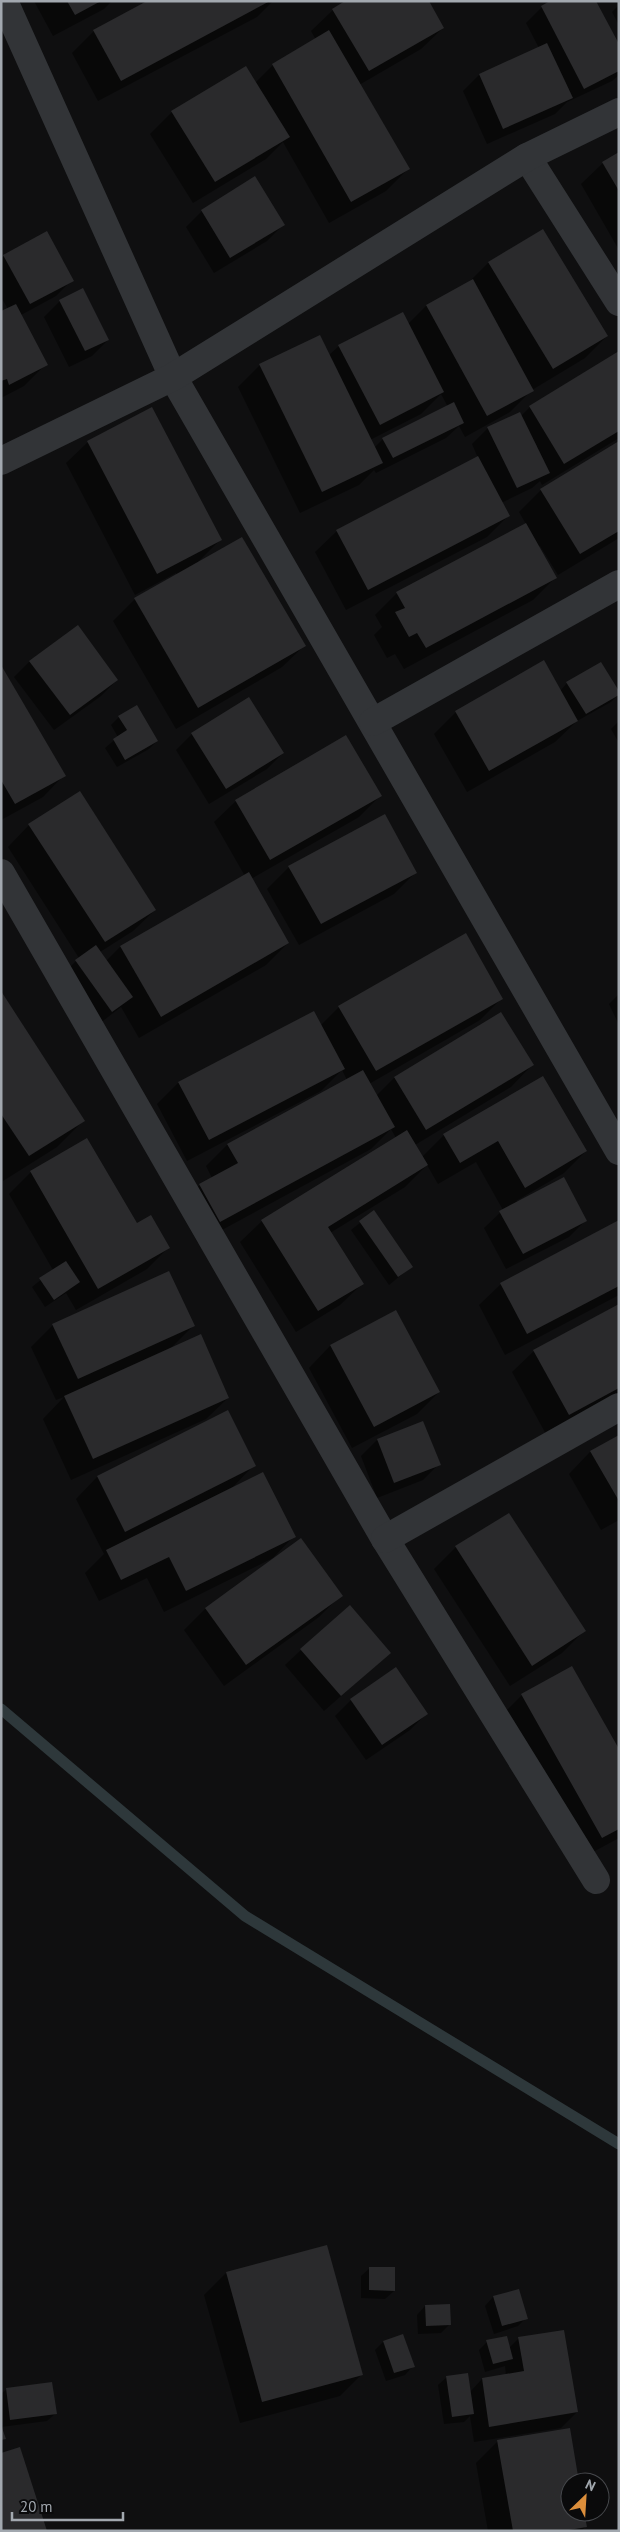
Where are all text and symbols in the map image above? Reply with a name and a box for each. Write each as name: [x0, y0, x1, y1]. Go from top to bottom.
north arrow: [560, 2472, 610, 2522]
text: N: [583, 2475, 598, 2495]
scale bar: [12, 2490, 124, 2522]
text: 20 m: [20, 2497, 53, 2516]

